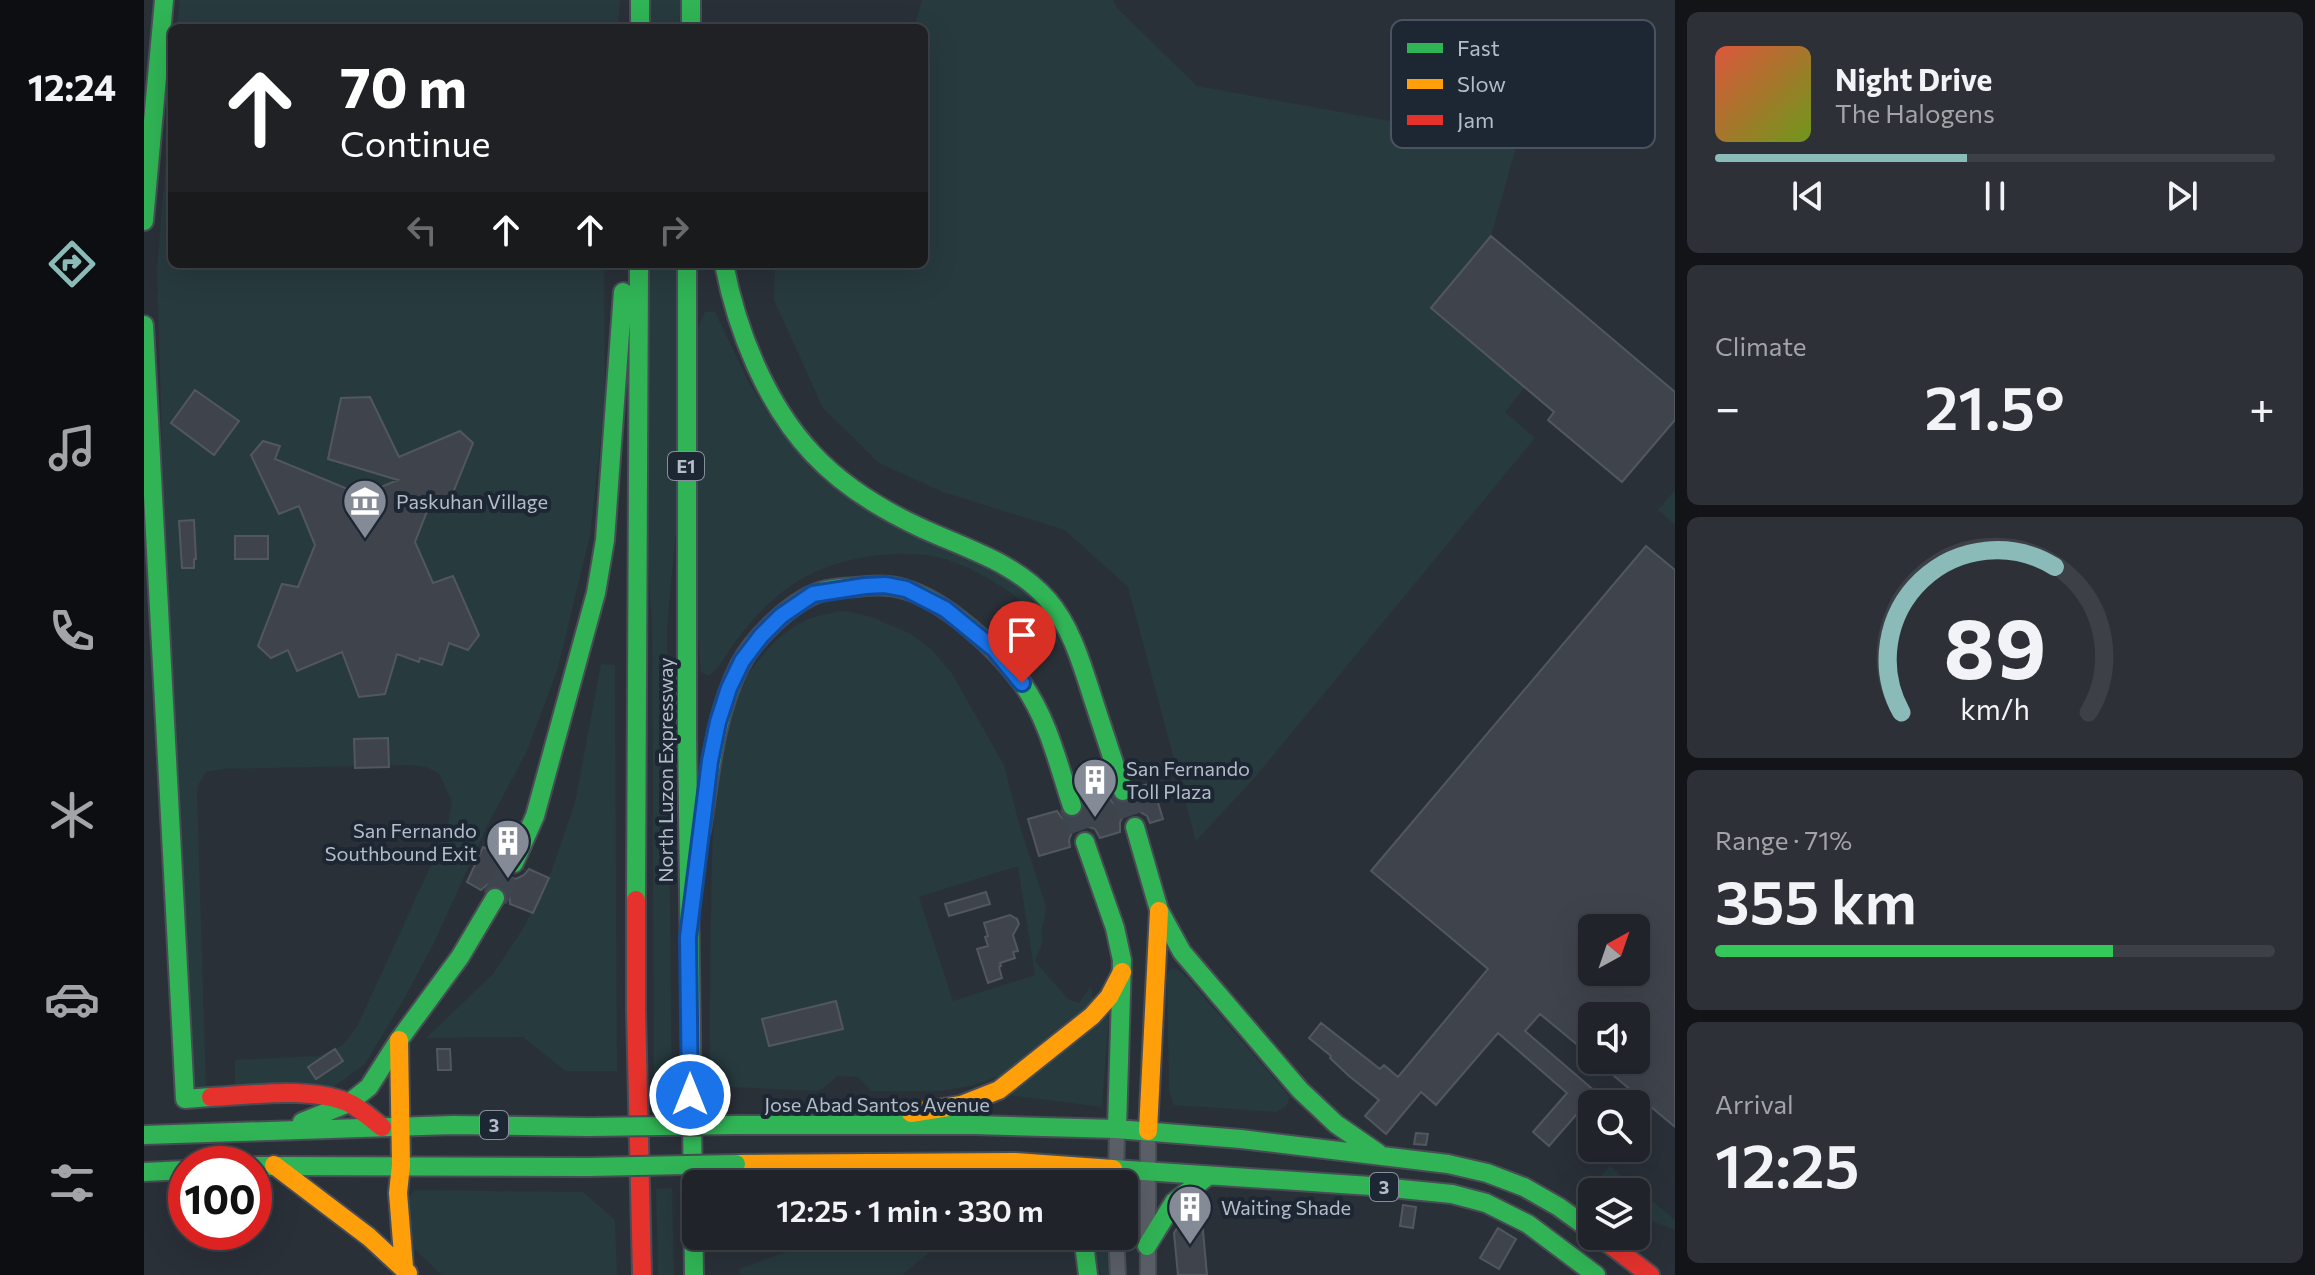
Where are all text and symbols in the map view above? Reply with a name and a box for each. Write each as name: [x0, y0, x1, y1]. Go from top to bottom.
legend: [1391, 20, 1655, 148]
text: Fast: [1457, 34, 1500, 61]
text: 70 m: [340, 51, 467, 120]
icon: ahead: [208, 56, 312, 160]
text: Night Drive: [1835, 60, 1992, 97]
text: 12:24: [28, 64, 116, 108]
text: Slow: [1457, 70, 1506, 97]
text: The Halogens: [1835, 97, 1995, 128]
text: Jam: [1457, 106, 1494, 133]
text: Continue: [340, 120, 491, 164]
icon: previous: [1786, 174, 1830, 218]
icon: pause: [1973, 174, 2017, 218]
icon: next: [2160, 174, 2204, 218]
icon: left: [400, 208, 444, 252]
icon: ahead: [484, 208, 528, 252]
icon: ahead: [568, 208, 612, 252]
icon: right: [652, 208, 696, 252]
icon: directions: [44, 236, 100, 292]
text: Climate: [1715, 330, 1807, 361]
text: 21.5°: [1924, 369, 2065, 442]
text: −: [1715, 379, 1740, 433]
text: +: [2249, 379, 2275, 433]
icon: music: [44, 420, 100, 476]
road number: E1: [668, 452, 704, 480]
museum icon: Paskuhan Village: [341, 477, 389, 540]
place label: Paskuhan Village: [396, 489, 548, 513]
text: 89: [1944, 594, 2046, 696]
pin: [988, 601, 1056, 683]
icon: phone: [44, 603, 100, 659]
icon: arrive: [1000, 613, 1044, 657]
street label: North Luzon Expressway: [653, 657, 677, 883]
text: km/h: [1960, 692, 2030, 727]
building icon: San Fernando Toll Plaza: [1071, 756, 1119, 819]
place label: San Fernando Toll Plaza: [1126, 756, 1250, 803]
icon: climate: [44, 787, 100, 843]
building icon: San Fernando Southbound Exit: [484, 817, 532, 880]
place label: San Fernando Southbound Exit: [325, 818, 477, 865]
text: Range · 71%: [1715, 824, 1852, 855]
text: 355 km: [1715, 863, 1917, 936]
north arrow: [1578, 914, 1650, 986]
map controls: [1578, 914, 1650, 1250]
icon: car: [44, 971, 100, 1027]
button: sound: [1578, 1002, 1650, 1074]
position arrow: [648, 1053, 732, 1137]
text: Arrival: [1715, 1088, 1794, 1119]
button: search: [1578, 1090, 1650, 1162]
street label: Jose Abad Santos Avenue: [764, 1092, 990, 1116]
road number: 3: [480, 1111, 508, 1139]
text: 12:25: [1715, 1127, 1859, 1200]
speed limit sign: 100: [168, 1146, 272, 1250]
icon: filters: [44, 1155, 100, 1211]
road number: 3: [1370, 1173, 1398, 1201]
button: layers: [1578, 1178, 1650, 1250]
building icon: Waiting Shade: [1166, 1183, 1214, 1246]
text: 12:25 · 1 min · 330 m: [776, 1191, 1044, 1228]
place label: Waiting Shade: [1221, 1195, 1351, 1219]

